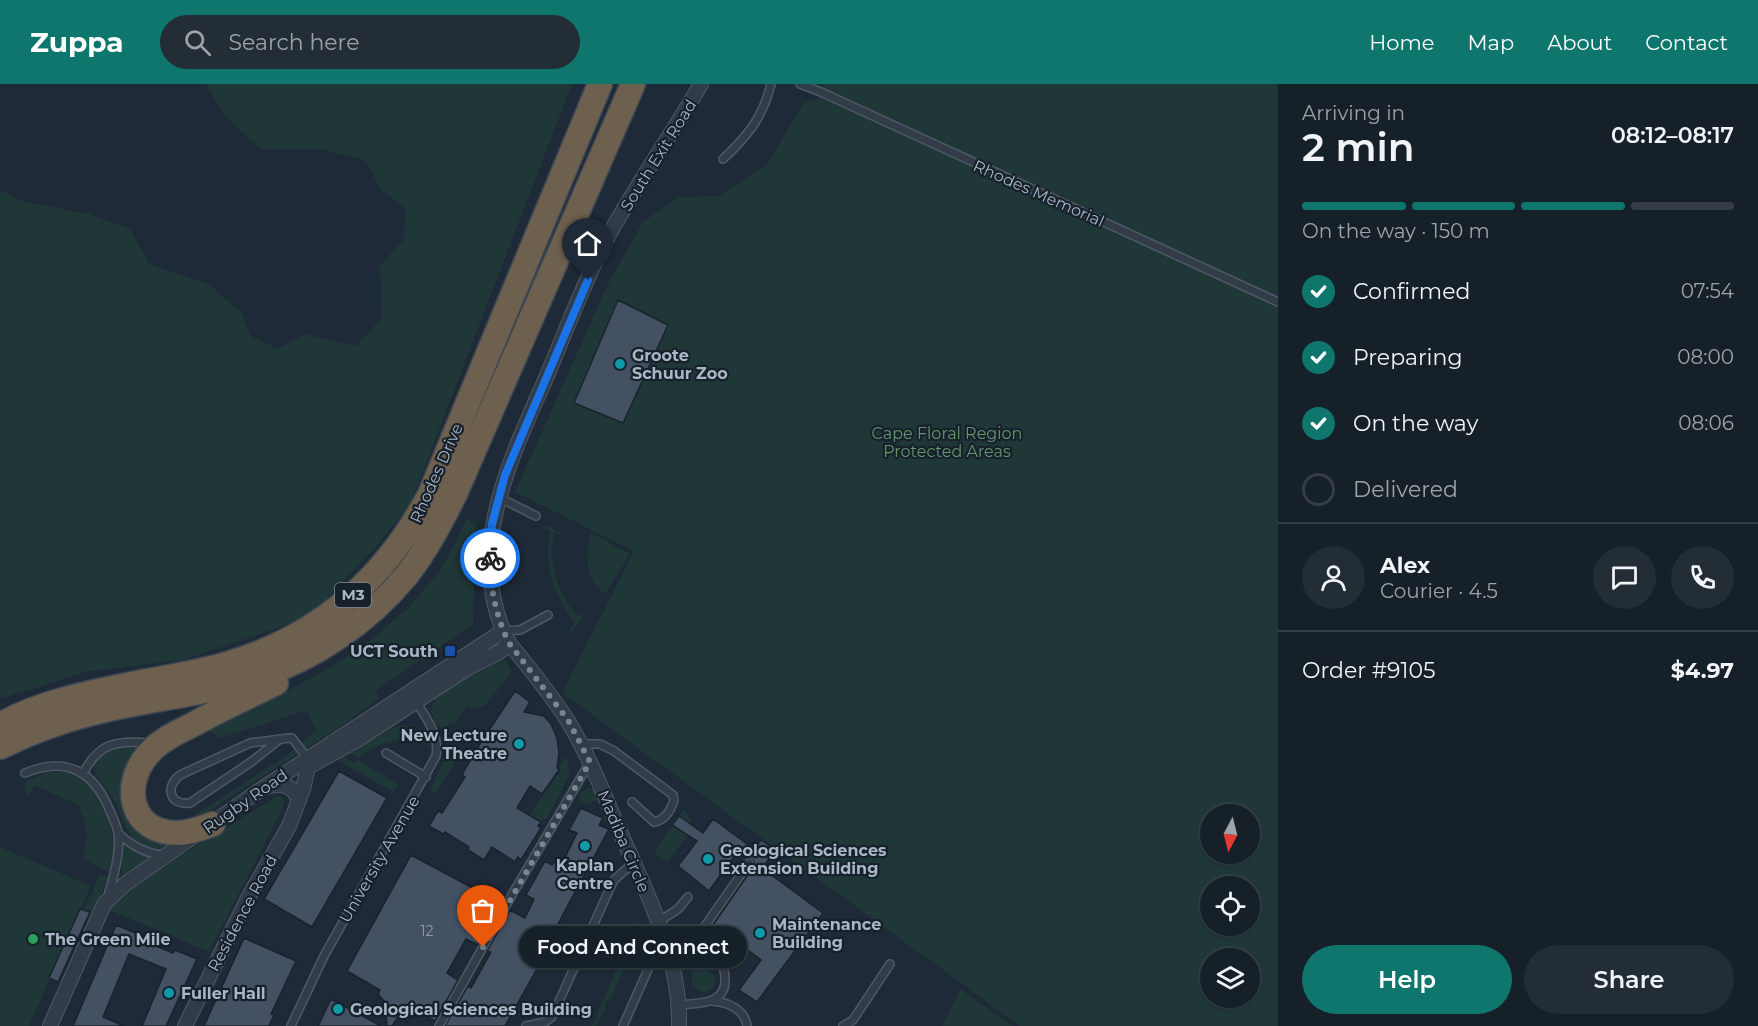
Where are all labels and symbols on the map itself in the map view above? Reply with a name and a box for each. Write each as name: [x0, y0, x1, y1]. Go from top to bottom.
street label: South Exit Road: [616, 96, 700, 215]
street label: Rhodes Memorial: [970, 156, 1107, 231]
pin: [562, 218, 613, 280]
place label: Groote Schuur Zoo: [632, 346, 728, 383]
marker: Groote Schuur Zoo: [613, 357, 627, 371]
street label: Rhodes Drive: [406, 421, 467, 526]
park label: Cape Floral Region Protected Areas: [872, 424, 1022, 461]
courier: [460, 528, 520, 588]
road number: M3: [335, 583, 371, 607]
place label: UCT South: [350, 642, 438, 661]
marker: UCT South: [443, 644, 457, 658]
place label: New Lecture Theatre: [401, 726, 507, 763]
marker: New Lecture Theatre: [512, 737, 526, 751]
street label: Rugby Road: [199, 765, 291, 837]
street label: Madiba Circle: [593, 787, 654, 895]
street label: University Avenue: [335, 792, 424, 926]
north arrow: [1200, 804, 1260, 864]
marker: Kaplan Centre: [578, 839, 592, 853]
place label: Geological Sciences Extension Building: [720, 841, 887, 878]
street label: Residence Road: [204, 852, 281, 975]
marker: Geological Sciences Extension Building: [701, 852, 715, 866]
place label: Kaplan Centre: [556, 856, 614, 893]
pin: [457, 885, 508, 947]
place label: Maintenance Building: [772, 915, 881, 952]
house number: 12: [420, 922, 434, 940]
callout: Food And Connect: [519, 926, 747, 968]
marker: Maintenance Building: [753, 926, 767, 940]
place label: The Green Mile: [45, 930, 171, 949]
marker: The Green Mile: [26, 932, 40, 946]
place label: Fuller Hall: [181, 984, 266, 1003]
marker: Fuller Hall: [162, 986, 176, 1000]
place label: Geological Sciences Building: [350, 1000, 592, 1019]
marker: Geological Sciences Building: [331, 1002, 345, 1016]

